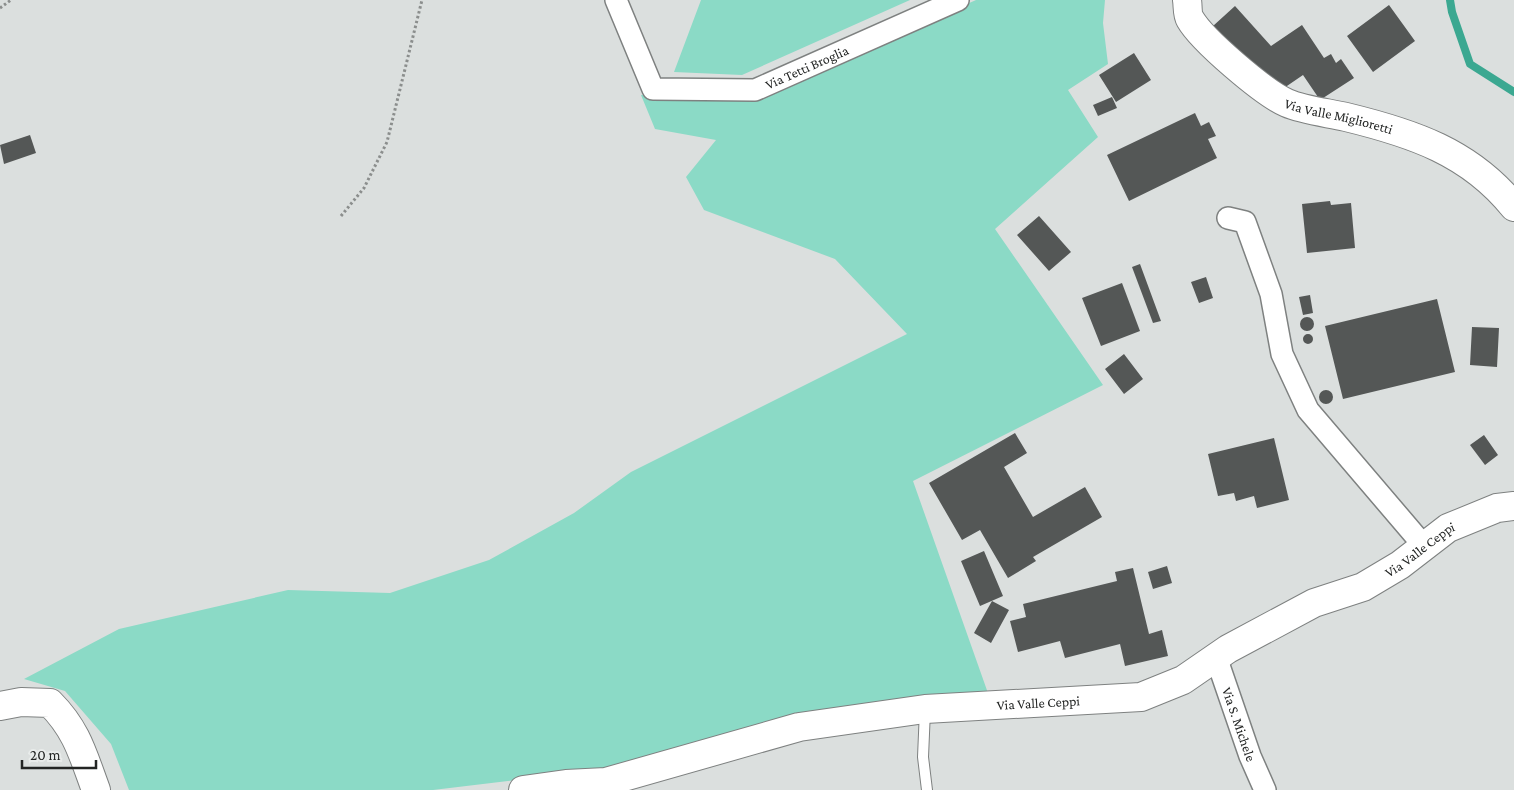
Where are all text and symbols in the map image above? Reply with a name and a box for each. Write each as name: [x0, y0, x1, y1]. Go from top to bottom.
street label: Via Tetti Broglia: [763, 41, 851, 92]
street label: Via Valle Miglioretti: [1282, 95, 1395, 137]
street label: Via Valle Ceppi: [1382, 518, 1457, 580]
street label: Via S. Michele: [1219, 685, 1259, 764]
street label: Via Valle Ceppi: [996, 692, 1081, 713]
scale bar: [22, 738, 96, 770]
text: 20 m: [30, 747, 61, 763]

